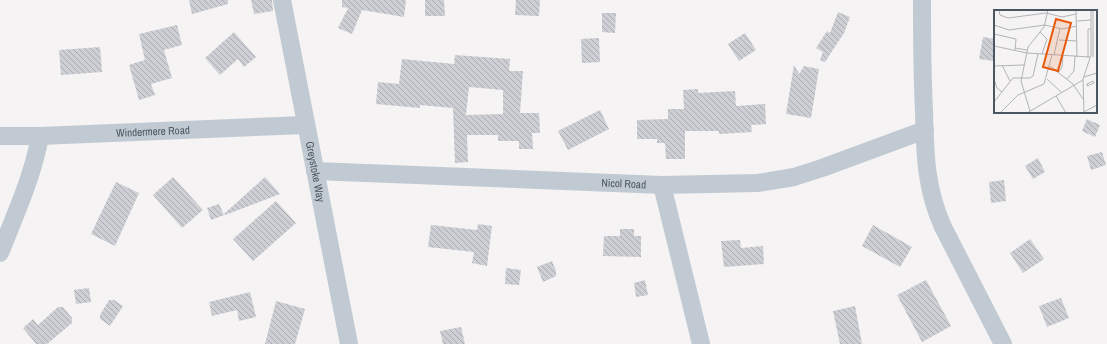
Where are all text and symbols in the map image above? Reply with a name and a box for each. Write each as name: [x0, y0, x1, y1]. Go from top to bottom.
inset map: [994, 10, 1097, 113]
street label: Windermere Road: [116, 123, 190, 140]
street label: Greystoke Way: [303, 140, 328, 204]
street label: Nicol Road: [601, 176, 646, 191]

